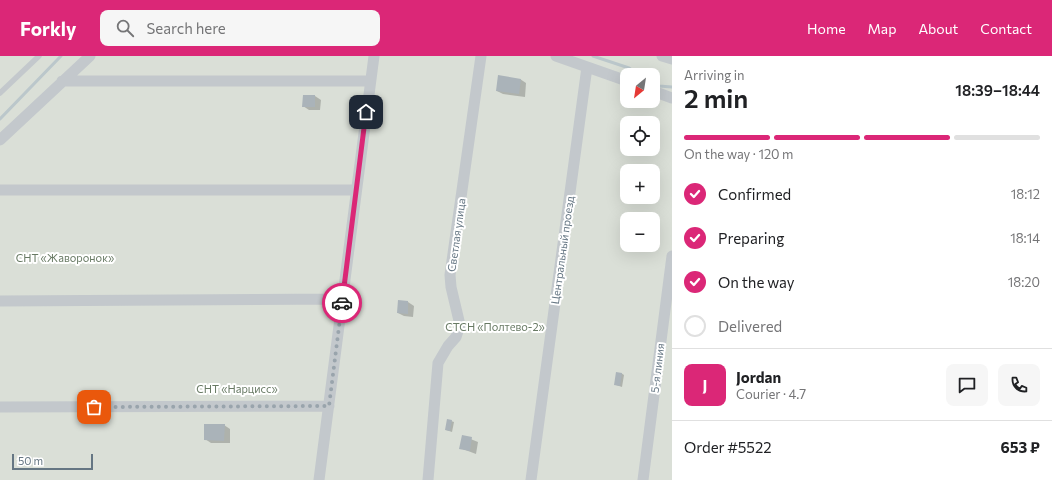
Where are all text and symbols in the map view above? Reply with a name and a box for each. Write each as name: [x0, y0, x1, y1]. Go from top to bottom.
search box: [100, 10, 380, 46]
text: Forkly: [20, 17, 76, 40]
icon: search: [114, 17, 136, 39]
text: Search here: [146, 19, 226, 37]
text: Home: [807, 20, 846, 37]
text: Map: [868, 20, 896, 37]
text: About: [918, 20, 958, 37]
text: Contact: [980, 20, 1032, 37]
text: Arriving in: [684, 67, 744, 83]
north arrow: [620, 68, 660, 108]
map controls: [620, 68, 660, 252]
text: 18:39–18:44: [955, 81, 1040, 99]
text: 2 min: [684, 82, 748, 113]
pin: [349, 95, 383, 129]
icon: home: [355, 101, 377, 123]
button: locate: [620, 116, 660, 156]
text: On the way · 120 m: [684, 146, 793, 162]
button: +: [620, 164, 660, 204]
icon: check: [684, 183, 706, 205]
text: Confirmed: [718, 185, 791, 203]
text: 18:12: [1011, 186, 1040, 202]
street label: Центральный проезд: [548, 194, 576, 305]
street label: Светлая улица: [444, 197, 468, 273]
button: −: [620, 212, 660, 252]
icon: check: [684, 227, 706, 249]
text: Preparing: [718, 229, 784, 247]
text: 18:14: [1010, 230, 1040, 246]
park label: СНТ «Жаворонок»: [16, 251, 114, 264]
icon: check: [684, 271, 706, 293]
text: On the way: [718, 273, 795, 291]
text: 18:20: [1008, 274, 1040, 290]
courier: [322, 283, 362, 323]
icon: car: [331, 292, 353, 314]
text: Delivered: [718, 317, 782, 335]
park label: СТСН «Полтево-2»: [445, 320, 545, 333]
street label: 5-я линия: [648, 342, 666, 394]
button: chat: [946, 364, 988, 406]
button: phone: [998, 364, 1040, 406]
text: Jordan: [736, 368, 781, 386]
text: J: [703, 376, 707, 394]
park label: СНТ «Нарцисс»: [196, 382, 278, 395]
text: Courier · 4.7: [736, 386, 806, 402]
pin: [77, 390, 111, 424]
icon: bag: [83, 396, 105, 418]
text: Order #5522: [684, 438, 772, 456]
text: 653 ₽: [1001, 438, 1040, 456]
scale bar: [12, 452, 93, 471]
text: 50 m: [18, 454, 43, 467]

